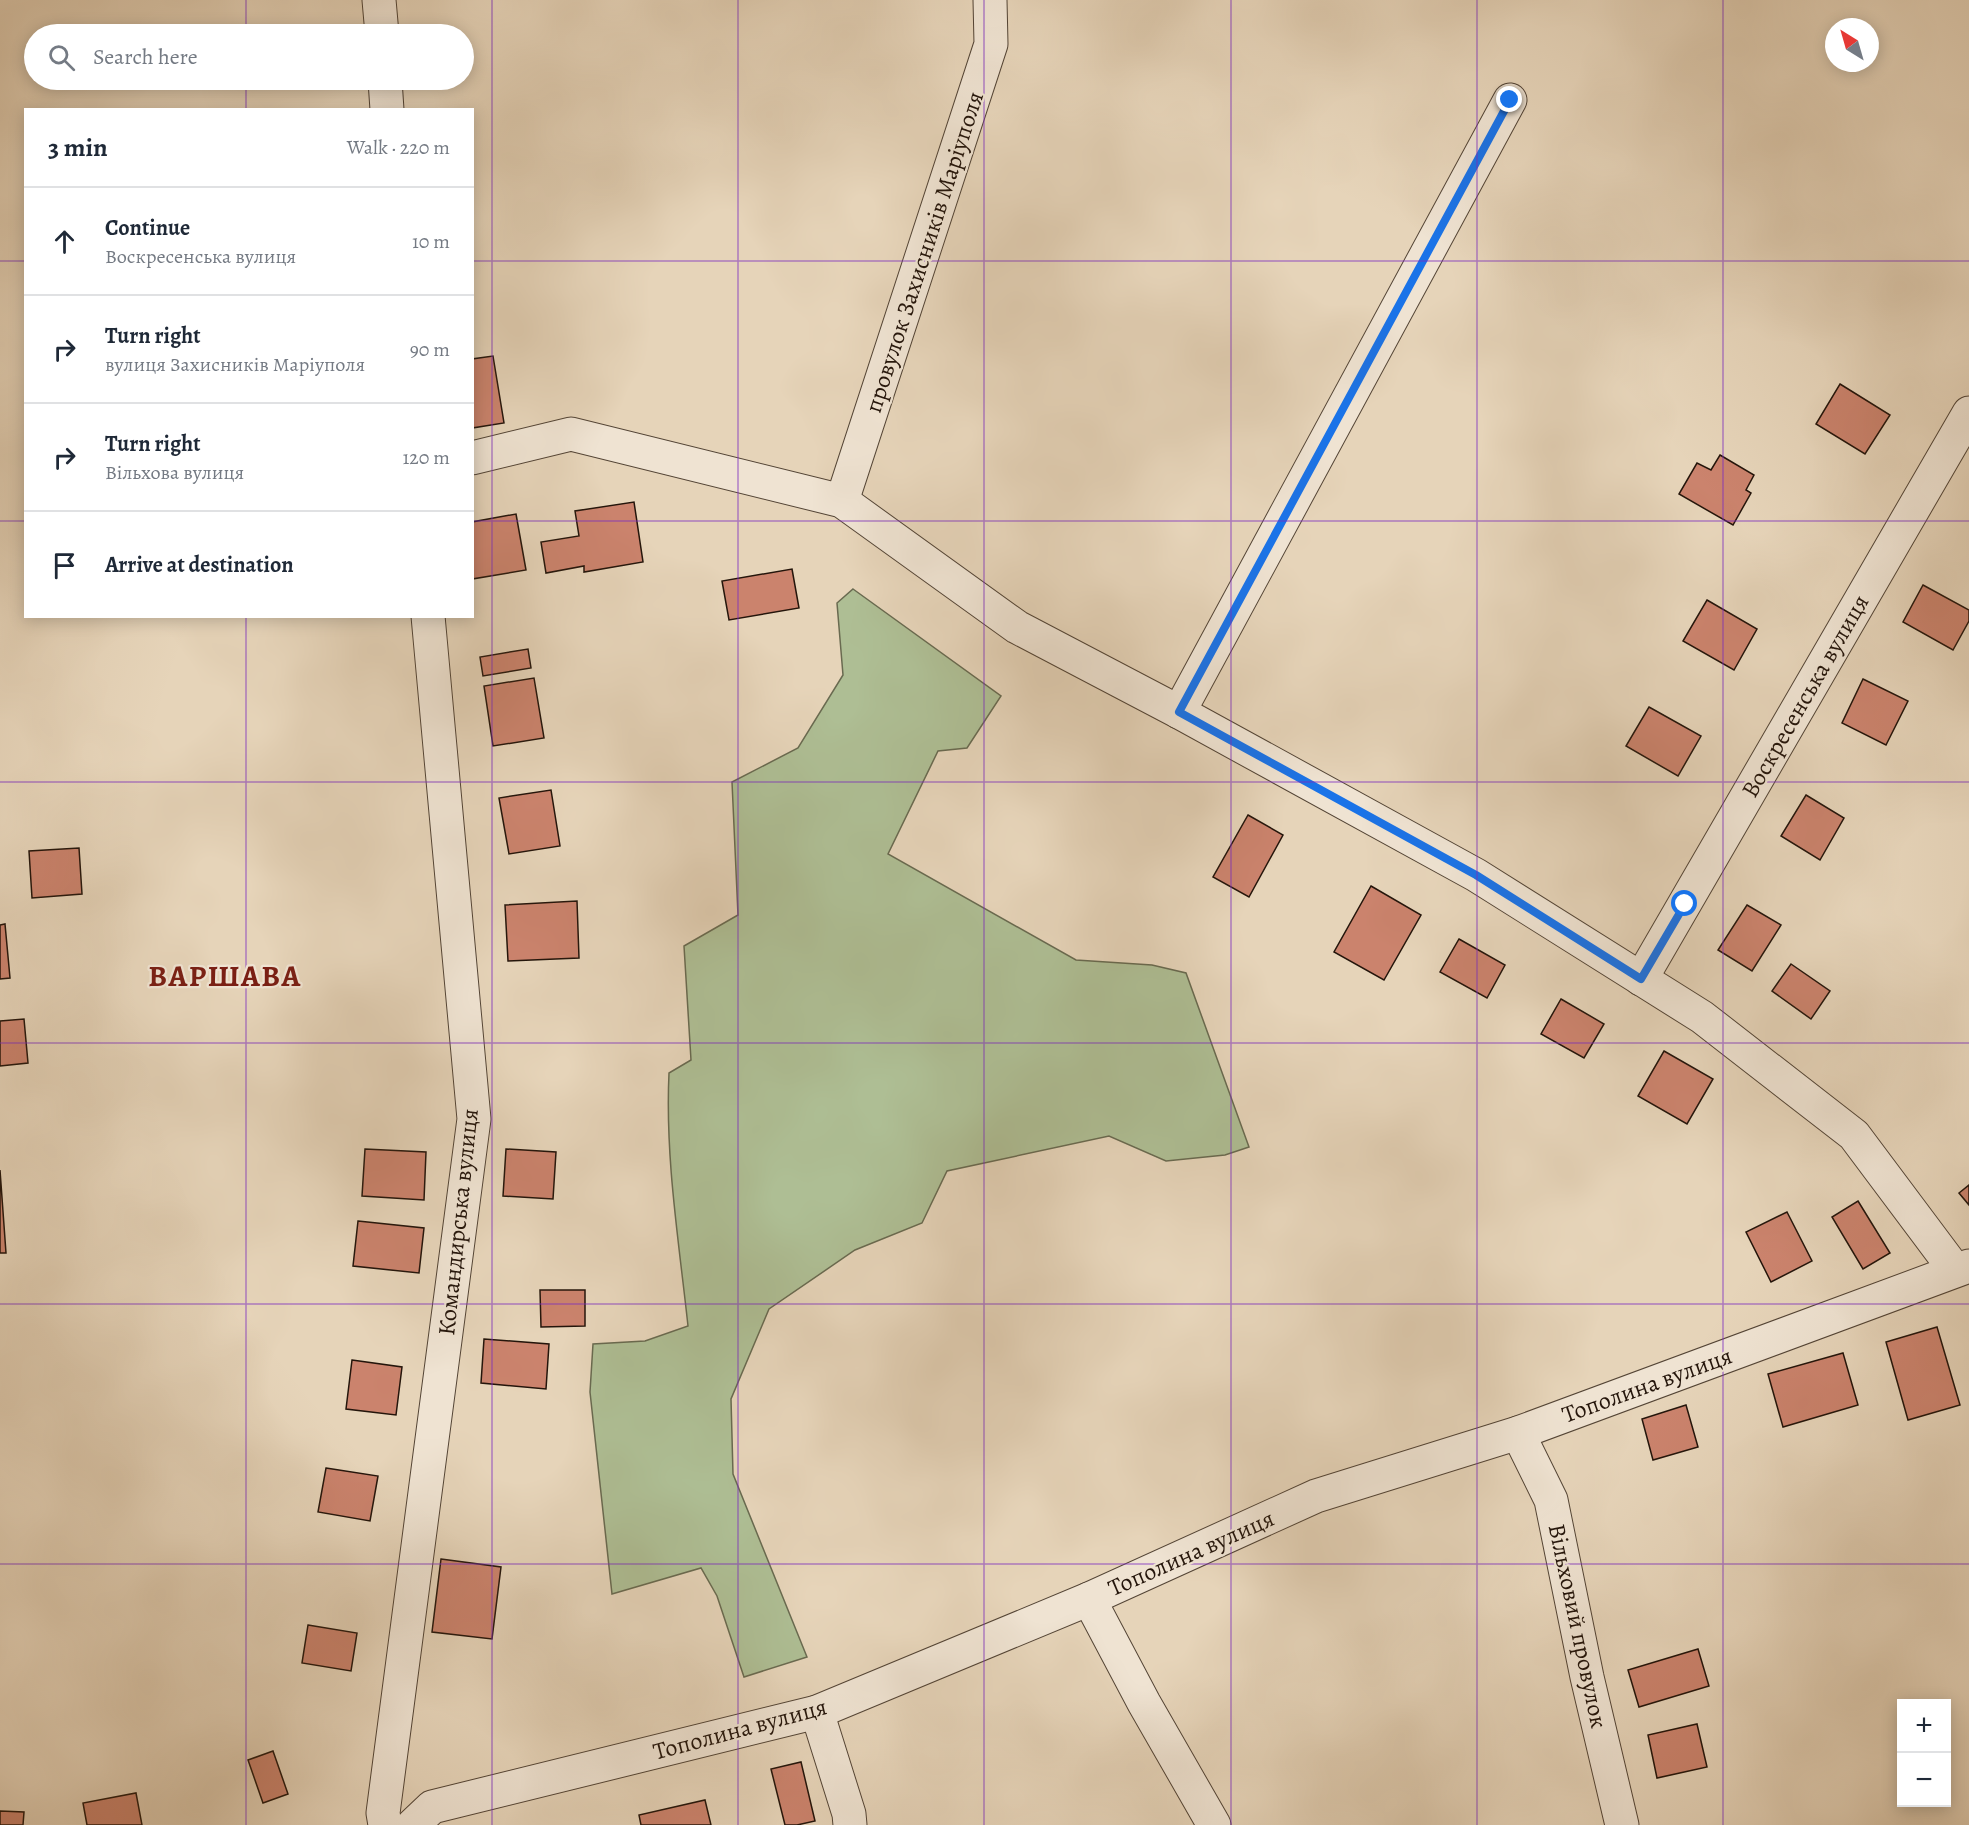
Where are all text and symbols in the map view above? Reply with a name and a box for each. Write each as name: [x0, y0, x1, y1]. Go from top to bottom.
north arrow: [1825, 18, 1879, 72]
search box: [24, 24, 474, 90]
icon: search: [45, 41, 78, 74]
text: Search here: [93, 42, 198, 72]
route end: [1496, 86, 1522, 112]
street label: провулок Захисників Маріуполя: [857, 87, 991, 417]
text: 3 min: [48, 130, 108, 165]
text: Walk · 220 m: [347, 134, 450, 161]
text: Continue: [105, 213, 190, 243]
icon: ahead: [48, 225, 81, 258]
text: 10 m: [412, 228, 450, 255]
text: Воскресенська вулиця: [105, 243, 296, 270]
text: Turn right: [105, 321, 201, 351]
icon: right: [48, 333, 81, 366]
text: 90 m: [410, 336, 450, 363]
text: вулиця Захисників Маріуполя: [105, 351, 365, 378]
text: Turn right: [105, 429, 201, 459]
icon: right: [48, 441, 81, 474]
text: 120 m: [402, 444, 450, 471]
text: Вільхова вулиця: [105, 459, 244, 486]
icon: arrive: [48, 549, 81, 582]
text: Arrive at destination: [105, 550, 294, 580]
street label: Воскресенська вулиця: [1734, 589, 1876, 803]
route start: [1671, 890, 1697, 916]
district label: ВАРШАВА: [148, 956, 302, 996]
street label: Командирська вулиця: [430, 1107, 486, 1337]
street label: Тополина вулиця: [1558, 1339, 1736, 1431]
street label: Тополина вулиця: [1103, 1502, 1279, 1604]
street label: Вільховий провулок: [1541, 1521, 1615, 1731]
street label: Тополина вулиця: [650, 1690, 830, 1768]
map controls: [1897, 1699, 1951, 1807]
button: +: [1897, 1699, 1951, 1753]
button: −: [1897, 1753, 1951, 1807]

